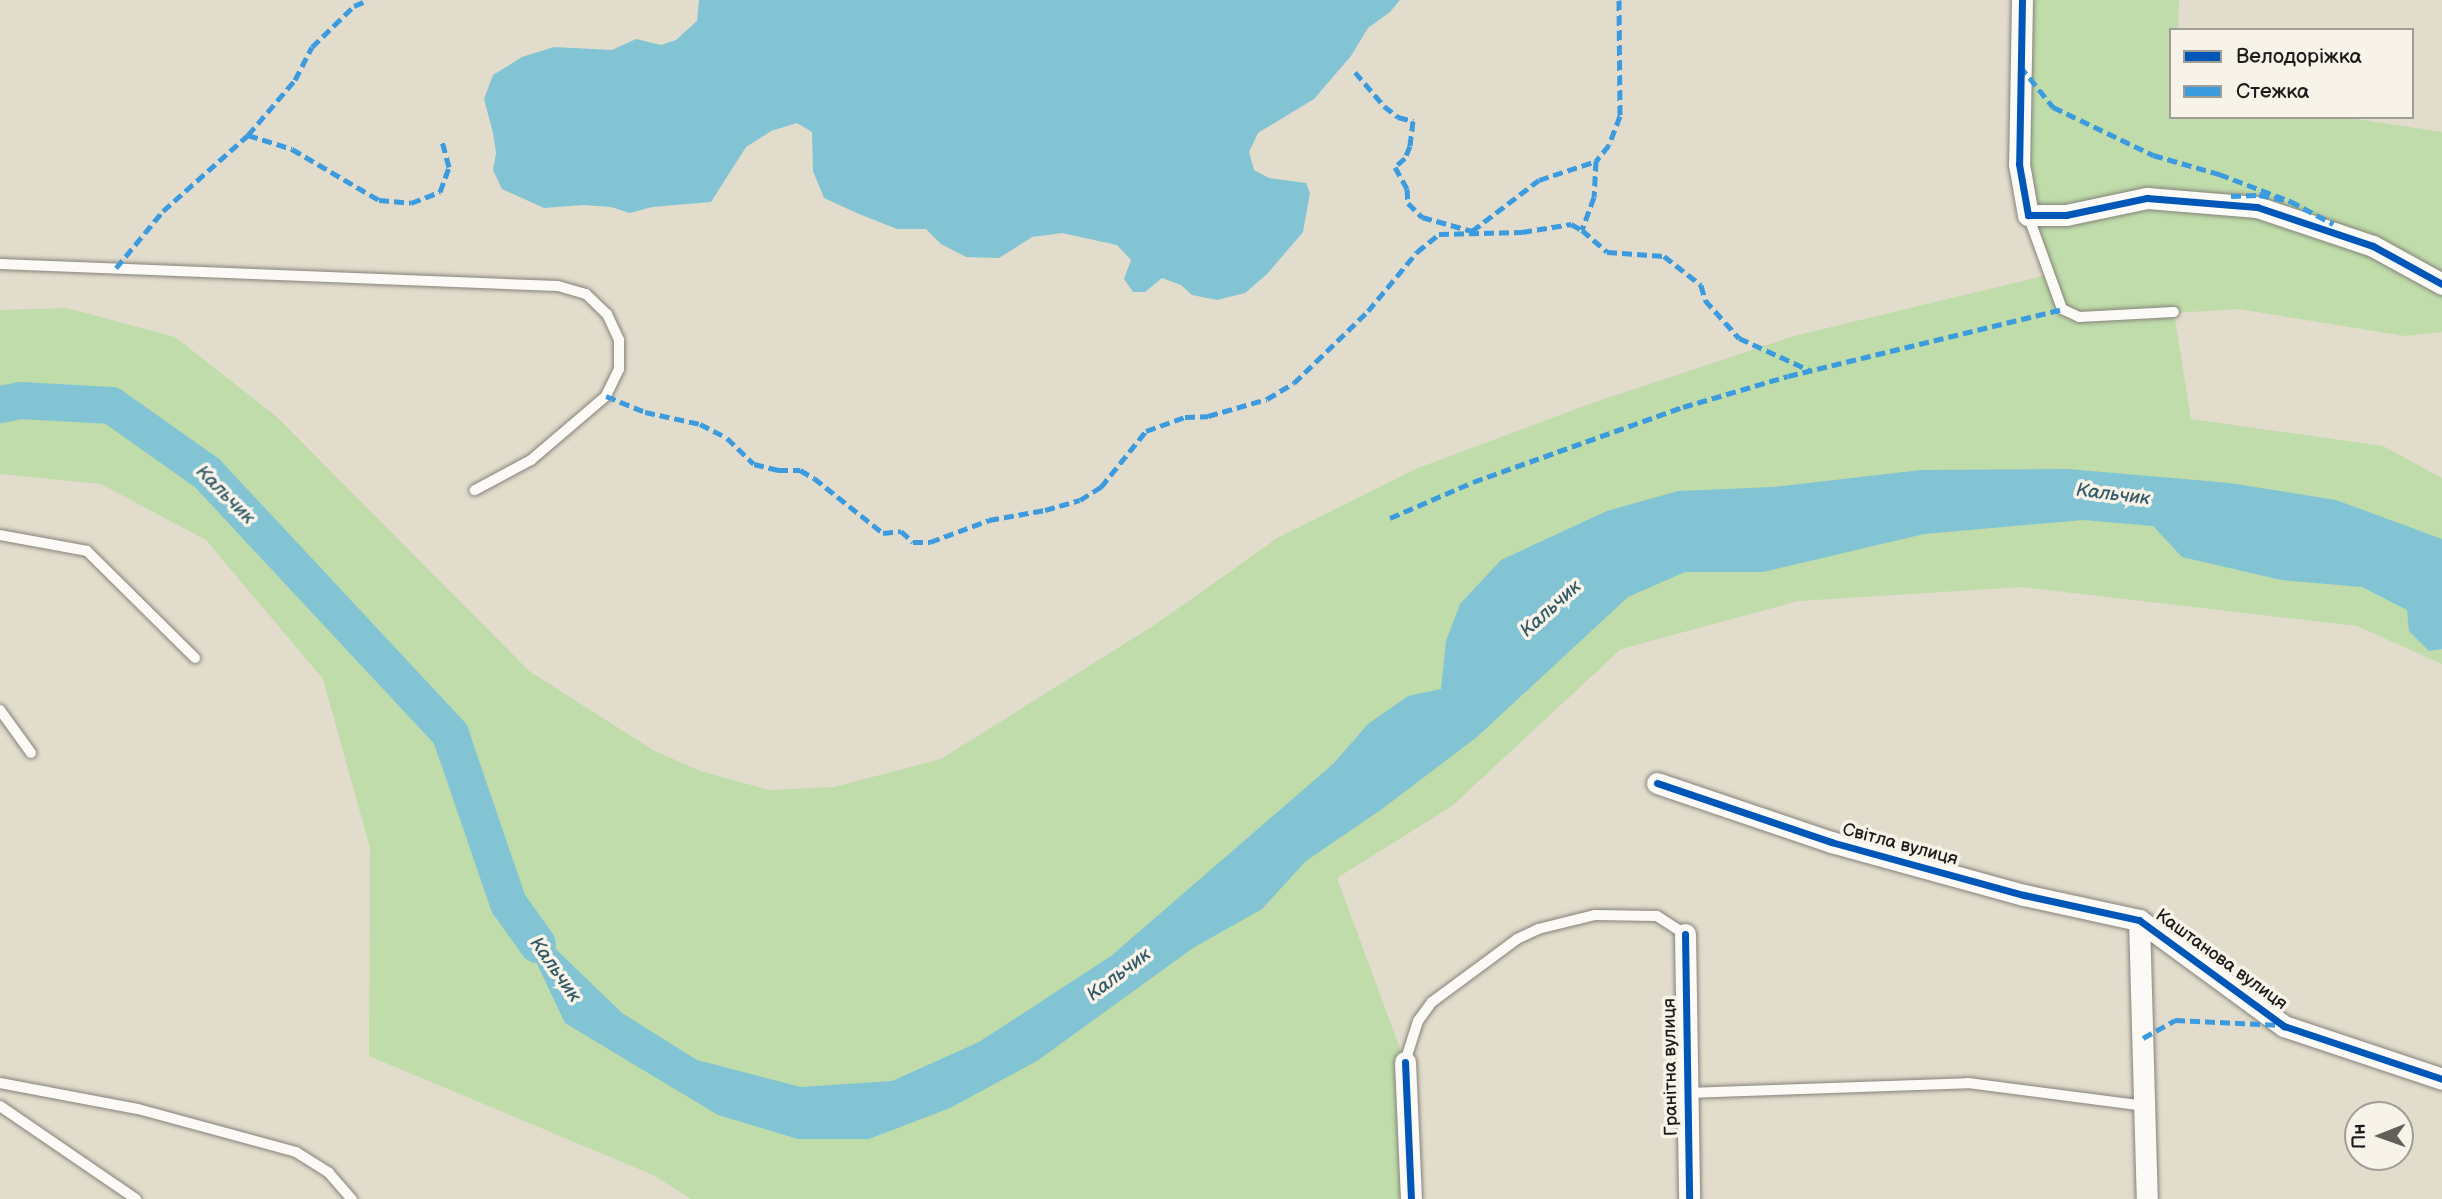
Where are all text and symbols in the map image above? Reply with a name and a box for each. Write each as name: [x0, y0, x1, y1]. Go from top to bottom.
legend: [2169, 28, 2414, 119]
text: Велодоріжка: [2236, 44, 2362, 69]
text: Стежка: [2236, 79, 2310, 104]
water label: Кальчик: [191, 461, 259, 529]
water label: Кальчик: [2075, 479, 2151, 511]
water label: Кальчик: [1516, 576, 1586, 642]
street label: Світла вулиця: [1840, 819, 1960, 871]
street label: Каштанова вулиця: [2151, 905, 2291, 1015]
water label: Кальчик: [524, 933, 586, 1007]
water label: Кальчик: [1082, 944, 1156, 1006]
street label: Гранітна вулиця: [1659, 998, 1683, 1136]
north arrow: [2344, 1101, 2414, 1171]
text: Пн: [2348, 1123, 2371, 1149]

